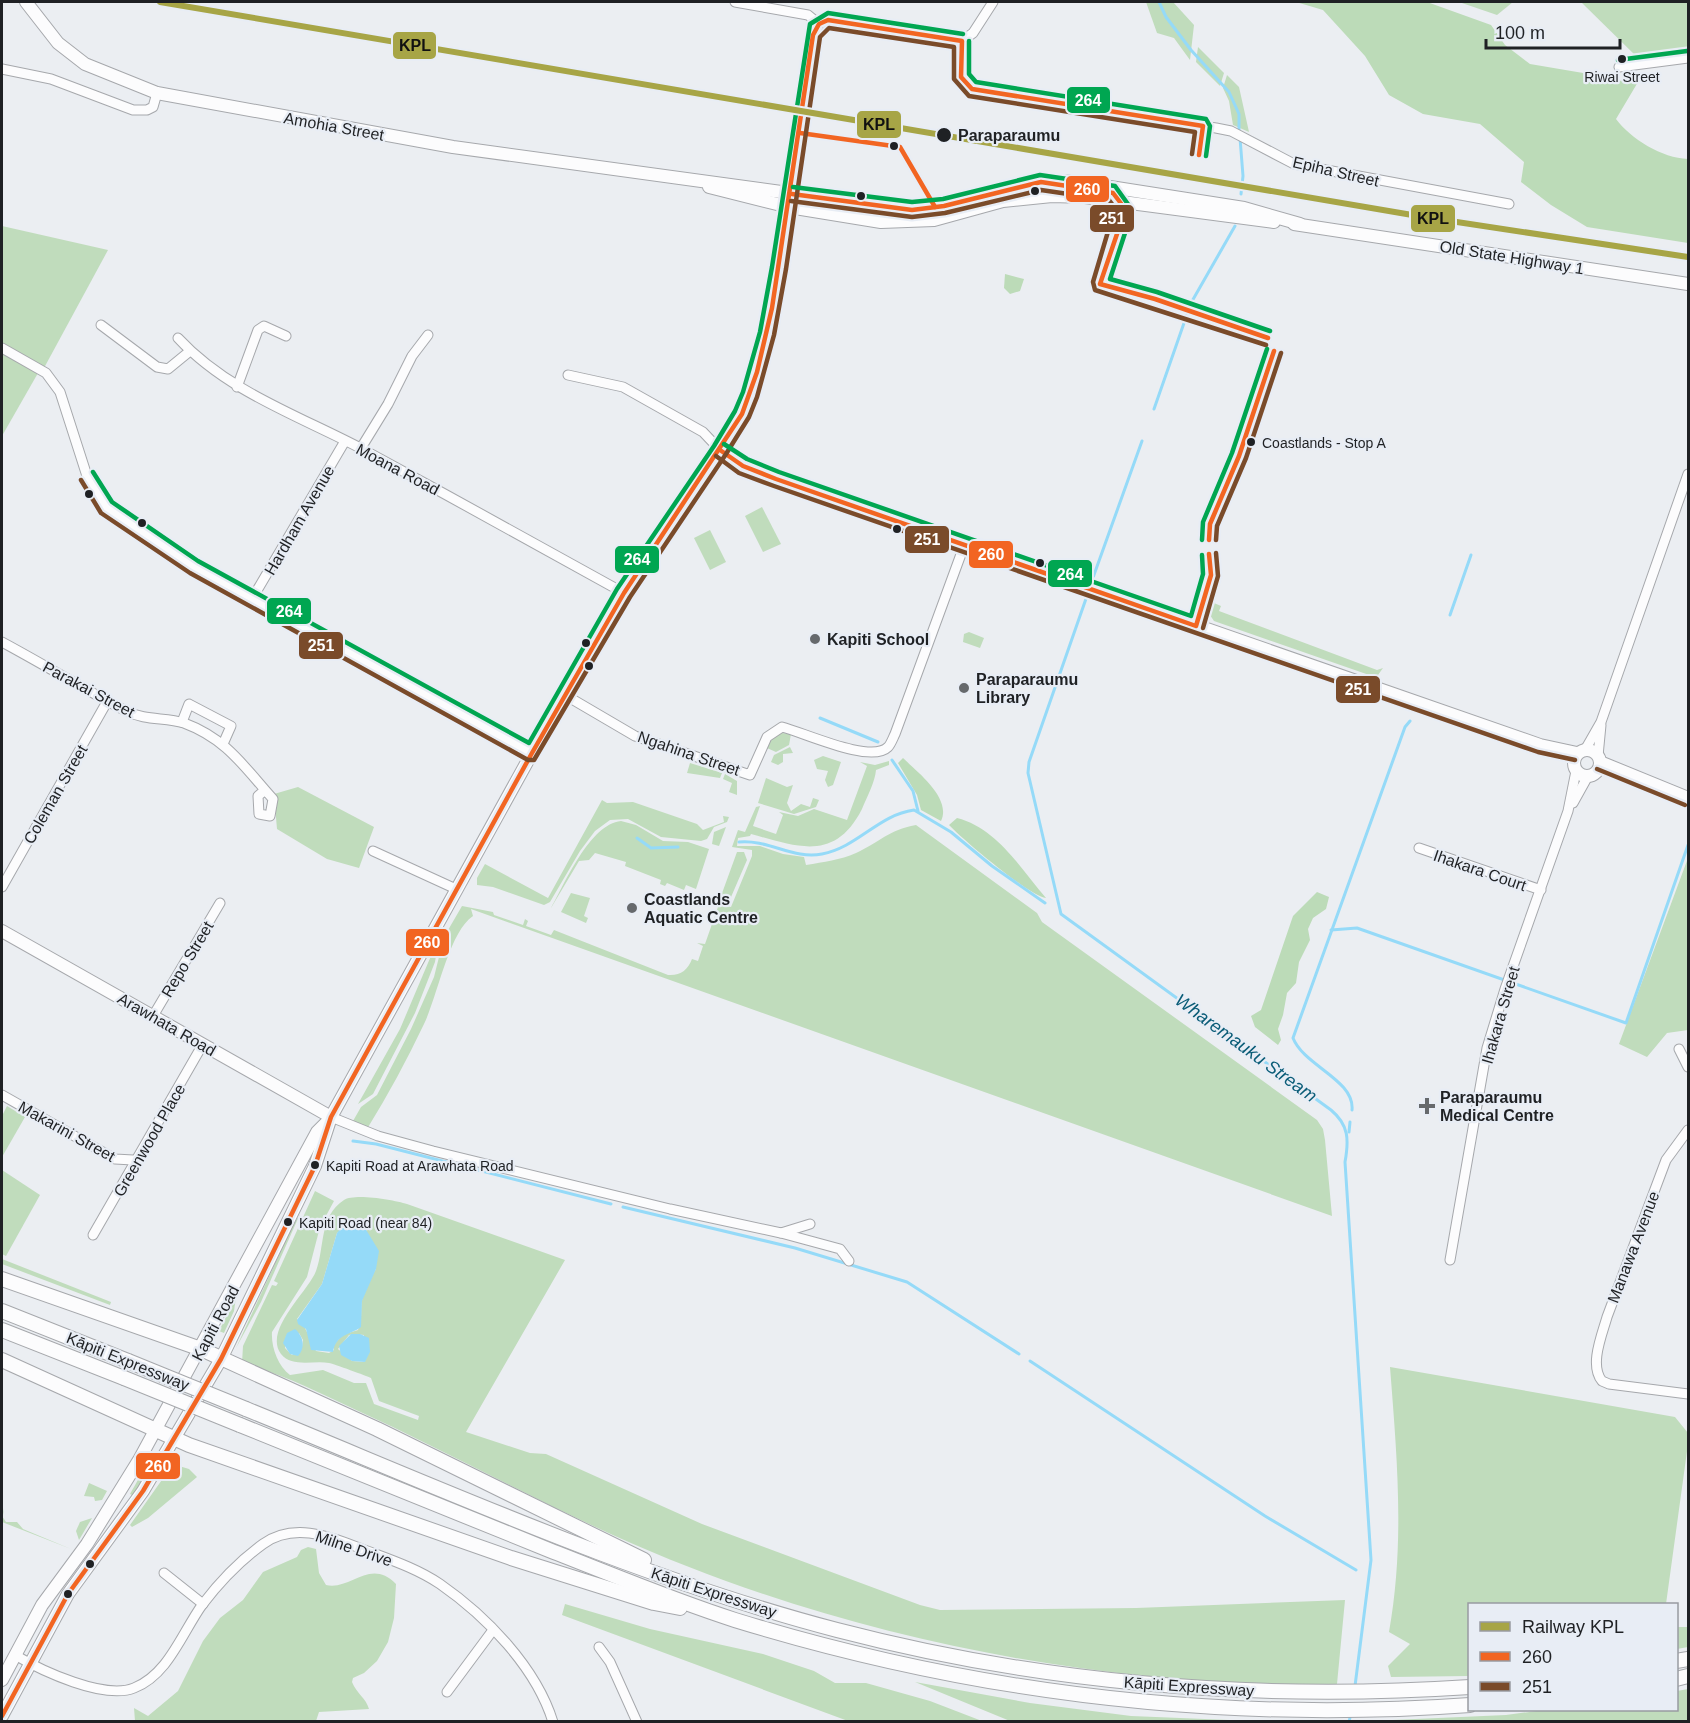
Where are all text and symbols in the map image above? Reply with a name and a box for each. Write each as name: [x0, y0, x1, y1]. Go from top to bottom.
scale bar: [1486, 12, 1620, 50]
text: 100 m: [1495, 23, 1545, 43]
line badge: KPL: [392, 31, 437, 60]
text: KPL: [399, 37, 431, 54]
marker: Riwai Street: [1616, 53, 1628, 65]
place label: Riwai Street: [1584, 69, 1660, 85]
line badge: 264: [1066, 86, 1111, 114]
text: 264: [1075, 92, 1101, 109]
street label: Amohia Street: [283, 109, 386, 144]
line badge: KPL: [856, 110, 902, 139]
text: KPL: [863, 116, 895, 133]
marker: Paraparaumu: [935, 126, 953, 144]
place label: Paraparaumu: [958, 127, 1060, 144]
unlabelled marker: [888, 140, 900, 152]
street label: Epiha Street: [1291, 153, 1381, 190]
line badge: 260: [1065, 175, 1110, 203]
text: 260: [1074, 181, 1100, 198]
unlabelled marker: [1029, 185, 1041, 197]
unlabelled marker: [855, 190, 867, 202]
line badge: 251: [1089, 204, 1135, 233]
line badge: KPL: [1410, 204, 1456, 233]
text: 251: [1099, 210, 1125, 227]
text: KPL: [1417, 210, 1449, 227]
street label: Old State Highway 1: [1439, 238, 1585, 277]
place label: Coastlands - Stop A: [1262, 435, 1386, 451]
marker: Coastlands - Stop A: [1245, 436, 1257, 448]
street label: Moana Road: [353, 440, 442, 498]
street label: Hardham Avenue: [261, 463, 338, 578]
unlabelled marker: [83, 488, 95, 500]
unlabelled marker: [136, 517, 148, 529]
unlabelled marker: [891, 523, 903, 535]
line badge: 251: [904, 525, 950, 554]
text: 251: [914, 531, 940, 548]
line badge: 260: [968, 540, 1014, 569]
line badge: 264: [614, 545, 660, 574]
text: 260: [978, 546, 1004, 563]
text: 264: [624, 551, 650, 568]
unlabelled marker: [1034, 557, 1046, 569]
line badge: 264: [1047, 559, 1093, 588]
text: 264: [1057, 566, 1083, 583]
line badge: 264: [266, 597, 312, 625]
text: 264: [276, 603, 302, 620]
line badge: 251: [298, 631, 344, 660]
place label: Kapiti School: [827, 631, 929, 648]
marker: Kapiti School: [808, 632, 822, 646]
text: 251: [308, 637, 334, 654]
unlabelled marker: [580, 637, 592, 649]
street label: Parakai Street: [40, 658, 138, 721]
unlabelled marker: [583, 660, 595, 672]
place label: Paraparaumu Library: [976, 671, 1078, 706]
line badge: 251: [1335, 675, 1381, 704]
marker: Paraparaumu Library: [957, 681, 971, 695]
text: 251: [1345, 681, 1371, 698]
street label: Ngahina Street: [636, 728, 743, 779]
street label: Coleman Street: [20, 741, 91, 847]
street label: Ihakara Court: [1431, 847, 1529, 894]
place label: Coastlands Aquatic Centre: [644, 891, 758, 926]
marker: Coastlands Aquatic Centre: [625, 901, 639, 915]
street label: Repo Street: [158, 918, 217, 1000]
line badge: 260: [405, 928, 450, 957]
text: 260: [414, 934, 440, 951]
street label: Ihakara Street: [1478, 964, 1523, 1066]
street label: Arawhata Road: [115, 989, 219, 1059]
water label: Wharemauku Stream: [1171, 990, 1321, 1106]
street label: Greenwood Place: [110, 1081, 189, 1200]
place label: Paraparaumu Medical Centre: [1440, 1089, 1554, 1124]
marker: Paraparaumu Medical Centre: [1418, 1097, 1436, 1115]
street label: Makarini Street: [16, 1098, 118, 1165]
place label: Kapiti Road at Arawhata Road: [326, 1158, 514, 1174]
marker: Kapiti Road at Arawhata Road: [309, 1159, 321, 1171]
street label: Manawa Avenue: [1604, 1189, 1663, 1305]
place label: Kapiti Road (near 84): [299, 1215, 432, 1231]
marker: Kapiti Road (near 84): [282, 1216, 294, 1228]
street label: Kapiti Road: [189, 1283, 242, 1364]
street label: Kāpiti Expressway: [64, 1329, 192, 1394]
line badge: 260: [135, 1452, 181, 1480]
text: 260: [145, 1458, 171, 1475]
street label: Milne Drive: [313, 1527, 395, 1570]
unlabelled marker: [84, 1558, 96, 1570]
street label: Kāpiti Expressway: [649, 1564, 779, 1621]
unlabelled marker: [62, 1588, 74, 1600]
legend: [1468, 1603, 1678, 1711]
text: Railway KPL: [1522, 1617, 1624, 1637]
text: 260: [1522, 1647, 1552, 1667]
street label: Kāpiti Expressway: [1123, 1673, 1255, 1700]
text: 251: [1522, 1677, 1552, 1697]

